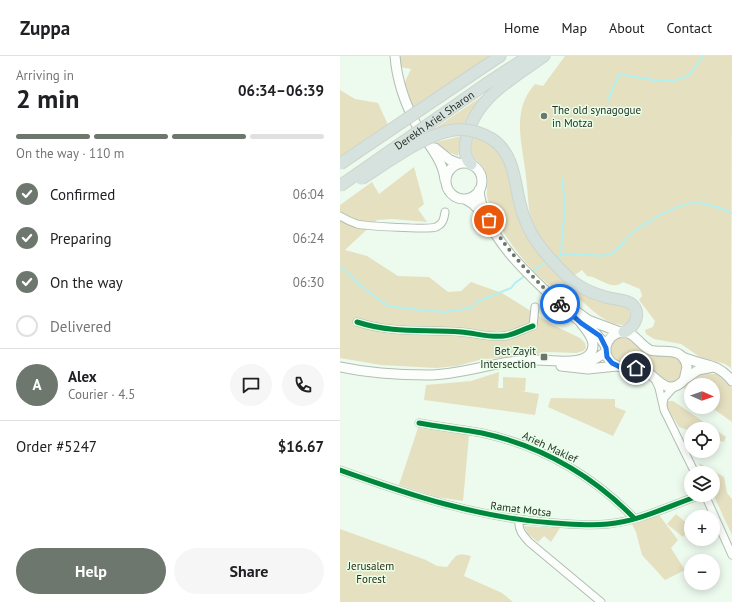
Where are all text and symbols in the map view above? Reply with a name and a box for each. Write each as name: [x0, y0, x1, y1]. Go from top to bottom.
text: Zuppa: [20, 16, 70, 40]
text: Home: [504, 19, 539, 37]
text: Map: [561, 19, 587, 37]
text: About: [609, 19, 645, 37]
text: Contact: [667, 19, 712, 37]
text: Arriving in: [16, 67, 74, 84]
text: 06:34–06:39: [238, 81, 324, 100]
text: 2 min: [16, 82, 79, 115]
street label: Derekh Ariel Sharon: [392, 87, 477, 153]
place label: The old synagogue in Motza: [552, 103, 641, 130]
marker: The old synagogue in Motza: [539, 111, 549, 121]
text: On the way · 110 m: [16, 145, 124, 162]
icon: check: [16, 183, 38, 205]
text: Confirmed: [50, 185, 115, 204]
text: 06:04: [293, 186, 324, 203]
pin: [472, 203, 506, 237]
icon: bag: [478, 209, 500, 231]
icon: check: [16, 227, 38, 249]
text: Preparing: [50, 229, 112, 248]
text: 06:24: [293, 230, 324, 247]
icon: check: [16, 271, 38, 293]
text: On the way: [50, 273, 123, 292]
text: 06:30: [293, 274, 324, 291]
courier: [540, 284, 580, 324]
icon: bike: [549, 293, 571, 315]
text: Delivered: [50, 317, 111, 336]
place label: Bet Zayit Intersection: [480, 344, 536, 371]
pin: [619, 351, 653, 385]
marker: Bet Zayit Intersection: [539, 352, 549, 362]
icon: home: [625, 357, 647, 379]
button: chat: [230, 364, 272, 406]
button: phone: [282, 364, 324, 406]
text: Alex: [68, 367, 97, 386]
text: A: [32, 375, 42, 394]
north arrow: [684, 378, 720, 414]
map controls: [684, 378, 720, 590]
text: Courier · 4.5: [68, 386, 135, 403]
button: locate: [684, 422, 720, 458]
street label: Arieh Maklef: [520, 428, 580, 466]
text: Order #5247: [16, 437, 97, 456]
text: $16.67: [278, 437, 324, 456]
button: layers: [684, 466, 720, 502]
street label: Ramat Motsa: [490, 498, 552, 520]
button: +: [684, 510, 720, 546]
button: Help: [16, 548, 166, 594]
button: Share: [174, 548, 324, 594]
button: −: [684, 554, 720, 590]
park label: Jerusalem Forest: [347, 559, 394, 586]

